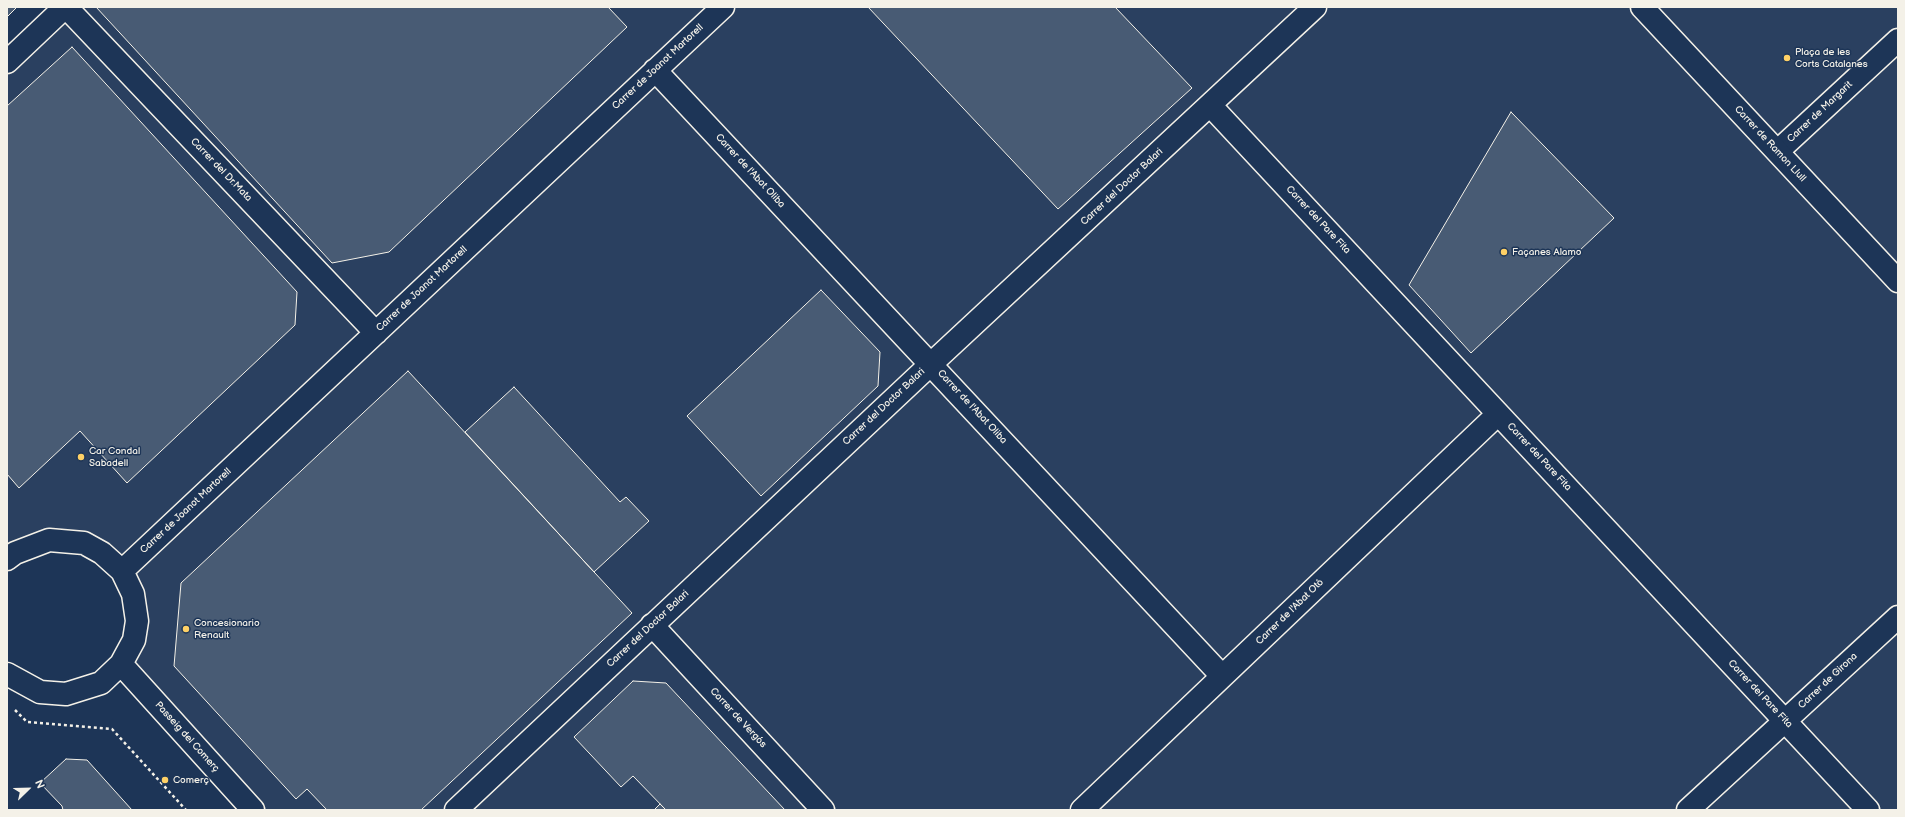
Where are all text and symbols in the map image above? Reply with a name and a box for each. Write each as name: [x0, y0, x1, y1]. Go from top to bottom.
street label: Carrer de Joanot Martorell: [610, 22, 706, 112]
place label: Plaça de les Corts Catalanes: [1795, 46, 1868, 70]
marker: Plaça de les Corts Catalanes: [1782, 53, 1792, 63]
street label: Carrer de Margarit: [1785, 79, 1855, 145]
street label: Carrer de Ramon Llull: [1732, 104, 1808, 184]
street label: Carrer de l'Abat Oliba: [713, 131, 787, 211]
street label: Carrer del Dr.Mata: [188, 136, 254, 204]
street label: Carrer del Doctor Balari: [1078, 146, 1166, 228]
street label: Carrer del Pare Fita: [1283, 183, 1353, 257]
street label: Carrer de Joanot Martorell: [374, 244, 470, 334]
place label: Façanes Alamo: [1512, 246, 1581, 258]
marker: Façanes Alamo: [1499, 247, 1509, 257]
street label: Carrer del Doctor Balari: [840, 366, 928, 448]
street label: Carrer de l'Abat Oliba: [935, 367, 1009, 447]
street label: Carrer del Pare Fita: [1504, 420, 1574, 494]
place label: Car Condal Sabadell: [89, 445, 140, 468]
marker: Car Condal Sabadell: [76, 452, 86, 462]
street label: Carrer de Joanot Martorell: [138, 466, 234, 556]
street label: Carrer de l'Abat Otó: [1254, 577, 1326, 647]
street label: Carrer del Doctor Balari: [604, 588, 692, 670]
place label: Concesionario Renault: [194, 617, 260, 640]
marker: Concesionario Renault: [181, 624, 191, 634]
street label: Carrer de Girona: [1796, 650, 1860, 712]
street label: Carrer del Pare Fita: [1725, 657, 1795, 731]
street label: Carrer de Vergós: [707, 686, 769, 750]
street label: Passeig del Comerç: [152, 699, 222, 775]
north arrow: [8, 769, 48, 809]
place label: Comerç: [173, 774, 209, 786]
marker: Comerç: [160, 775, 170, 785]
text: N: [32, 778, 47, 790]

